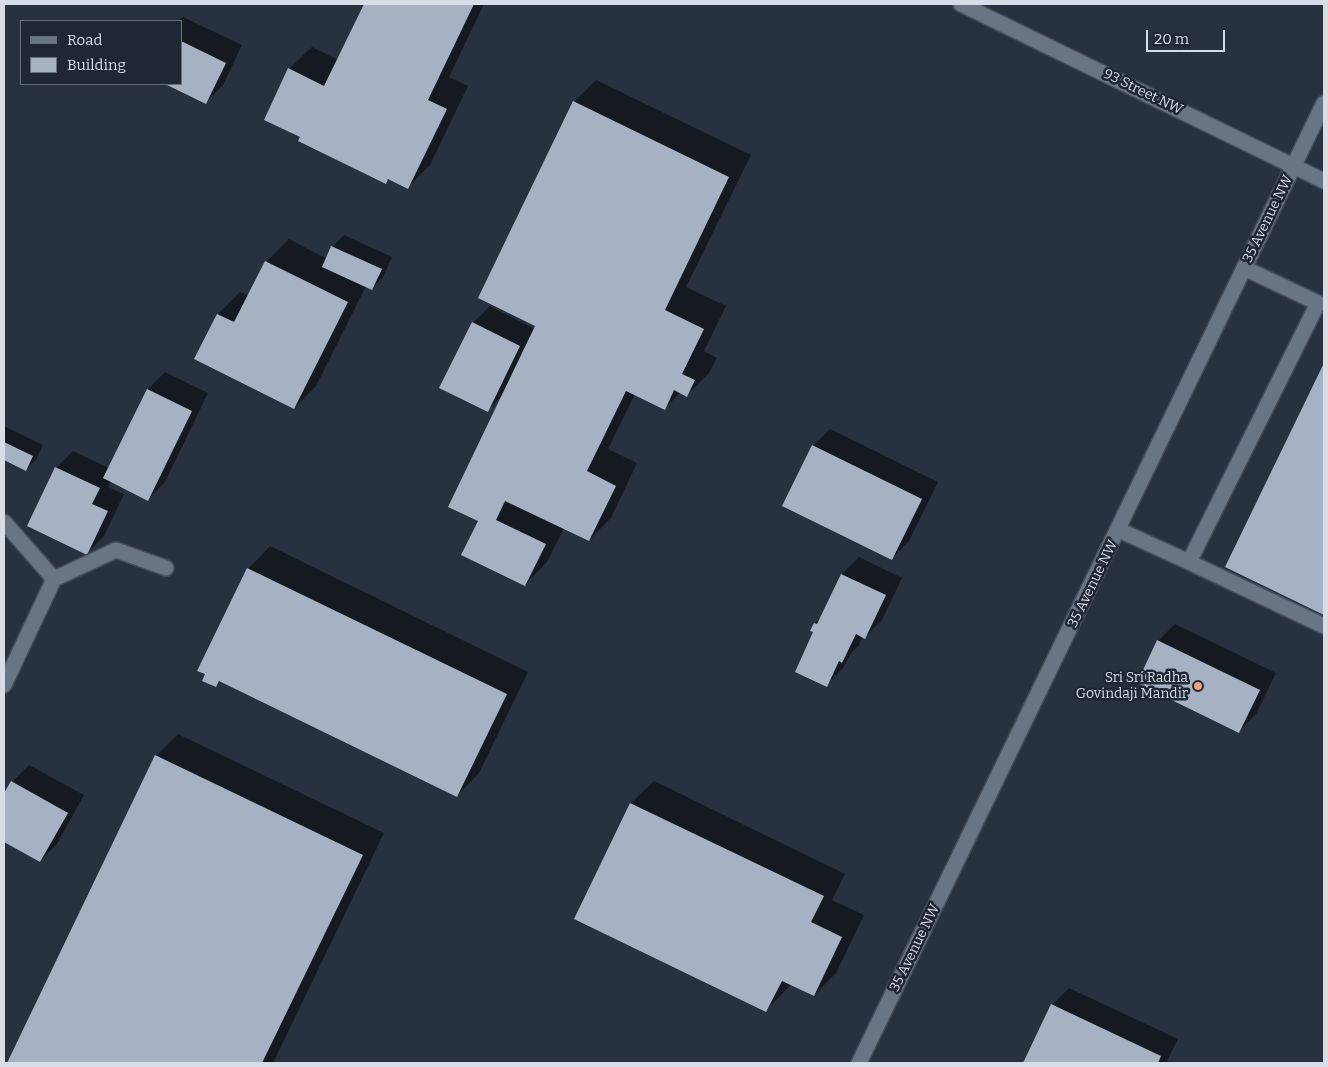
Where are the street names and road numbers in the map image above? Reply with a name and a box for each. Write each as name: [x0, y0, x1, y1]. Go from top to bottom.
street label: 93 Street NW: [1101, 66, 1185, 118]
street label: 35 Avenue NW: [1240, 172, 1296, 266]
street label: 35 Avenue NW: [1065, 537, 1121, 631]
street label: 35 Avenue NW: [887, 901, 943, 995]

